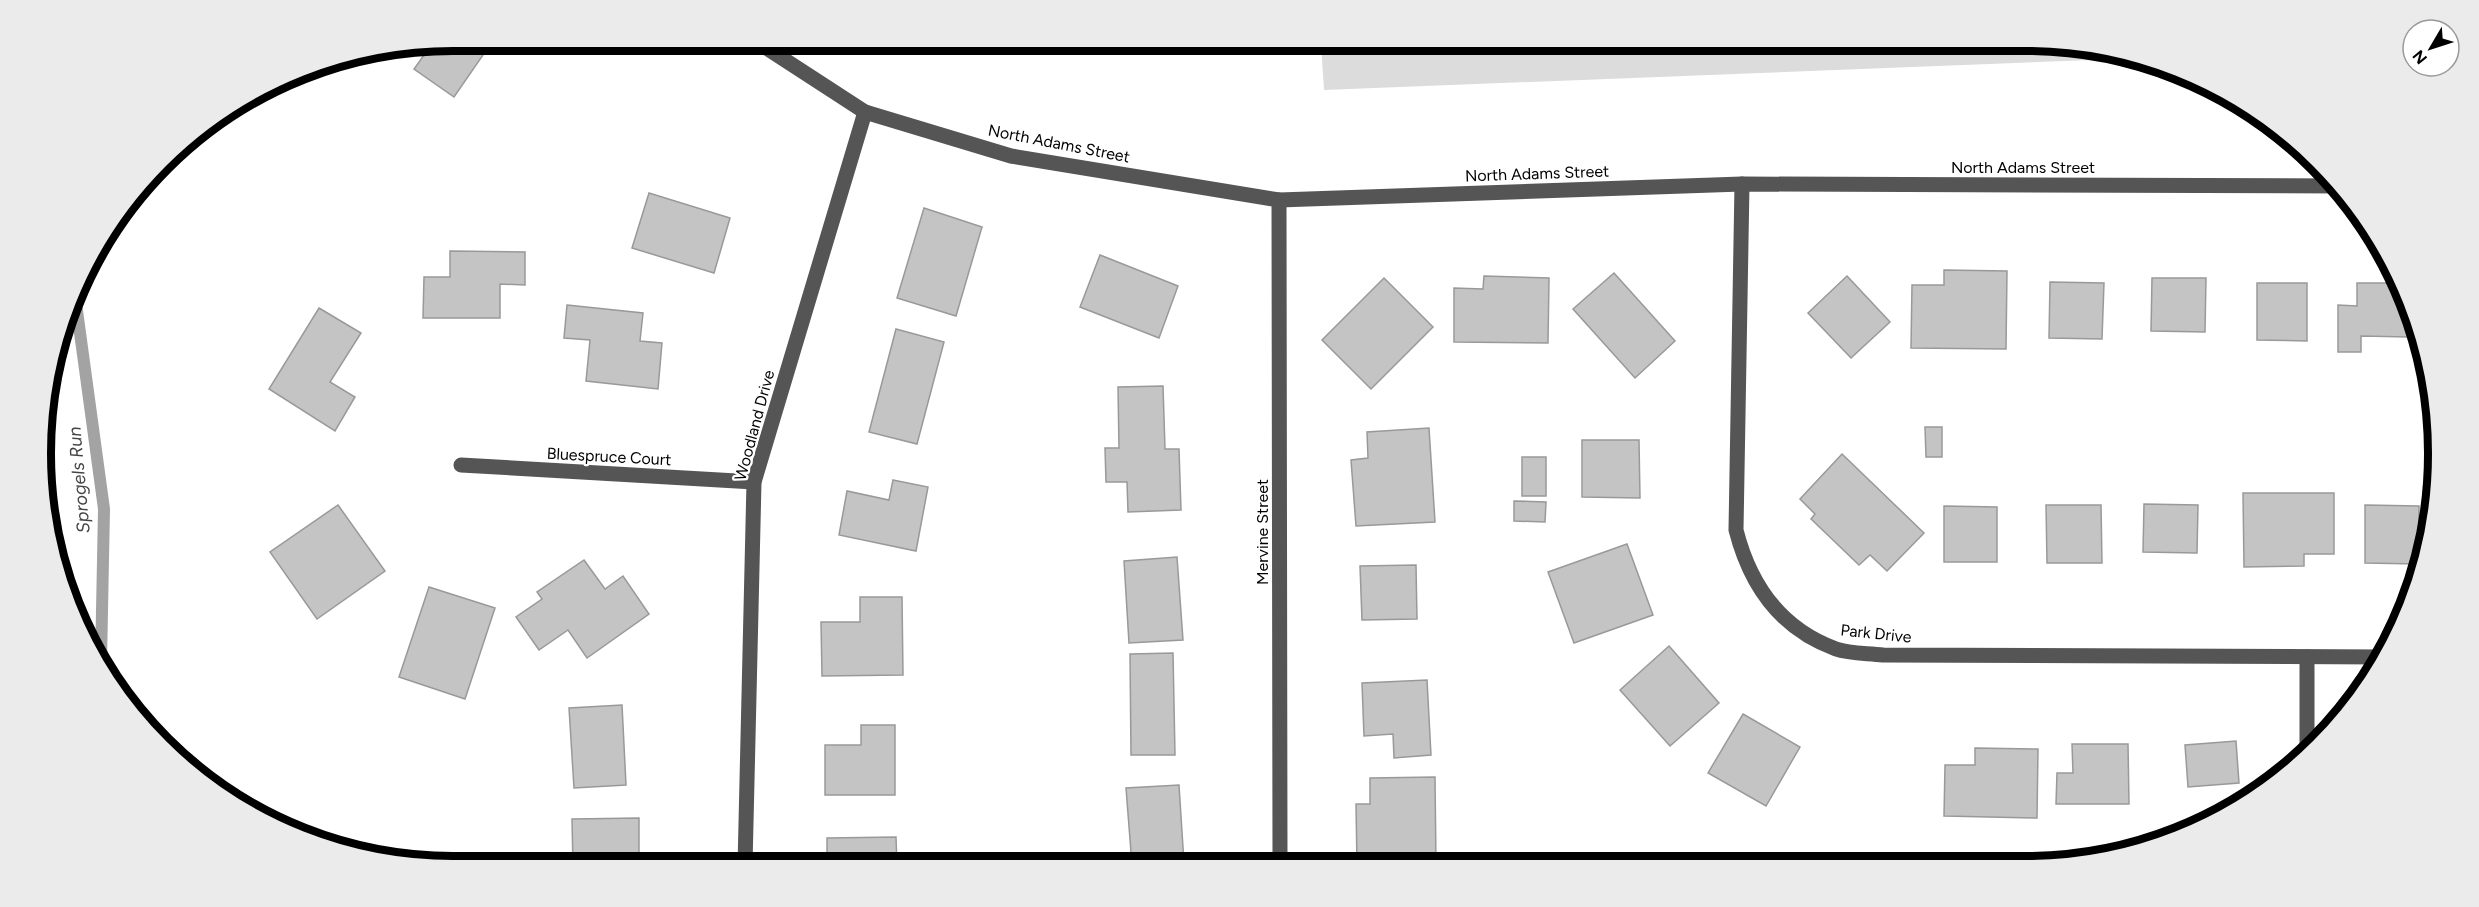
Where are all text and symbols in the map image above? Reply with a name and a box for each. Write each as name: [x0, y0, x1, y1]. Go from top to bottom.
north arrow: [2401, 18, 2461, 78]
text: N: [2408, 46, 2431, 68]
street label: North Adams Street: [986, 120, 1131, 167]
street label: North Adams Street: [1951, 158, 2095, 177]
street label: North Adams Street: [1465, 161, 1609, 186]
street label: Woodland Drive: [731, 368, 778, 482]
water label: Sprogels Run: [63, 426, 95, 534]
street label: Bluespruce Court: [546, 444, 672, 469]
street label: Mervine Street: [1253, 479, 1272, 585]
street label: Park Drive: [1839, 620, 1913, 647]

